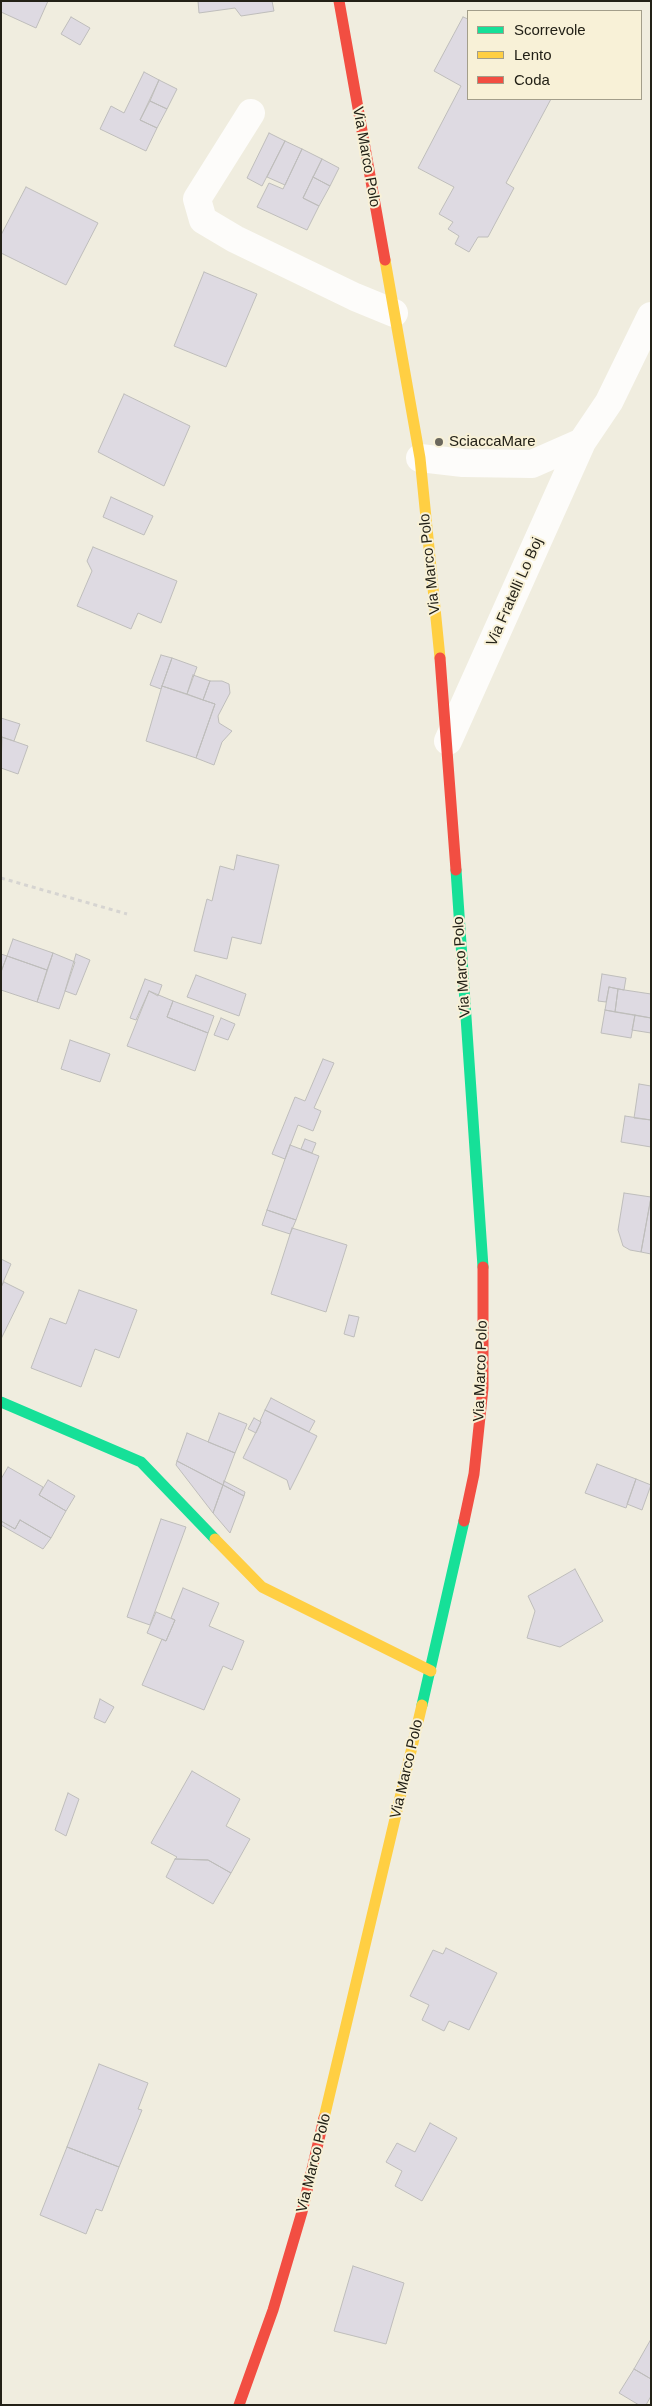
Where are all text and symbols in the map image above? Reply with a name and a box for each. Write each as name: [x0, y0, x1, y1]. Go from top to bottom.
legend: [467, 10, 642, 100]
text: Scorrevole: [514, 21, 586, 38]
text: Lento: [514, 46, 552, 63]
text: Coda: [514, 71, 550, 88]
street label: Via Marco Polo: [348, 105, 384, 209]
place label: SciaccaMare: [449, 433, 536, 451]
marker: SciaccaMare: [433, 436, 445, 448]
street label: Via Marco Polo: [416, 513, 444, 615]
street label: Via Fratelli Lo Boj: [483, 535, 547, 649]
street label: Via Marco Polo: [449, 916, 475, 1018]
street label: Via Marco Polo: [470, 1320, 492, 1422]
street label: Via Marco Polo: [387, 1718, 427, 1820]
street label: Via Marco Polo: [293, 2112, 335, 2214]

